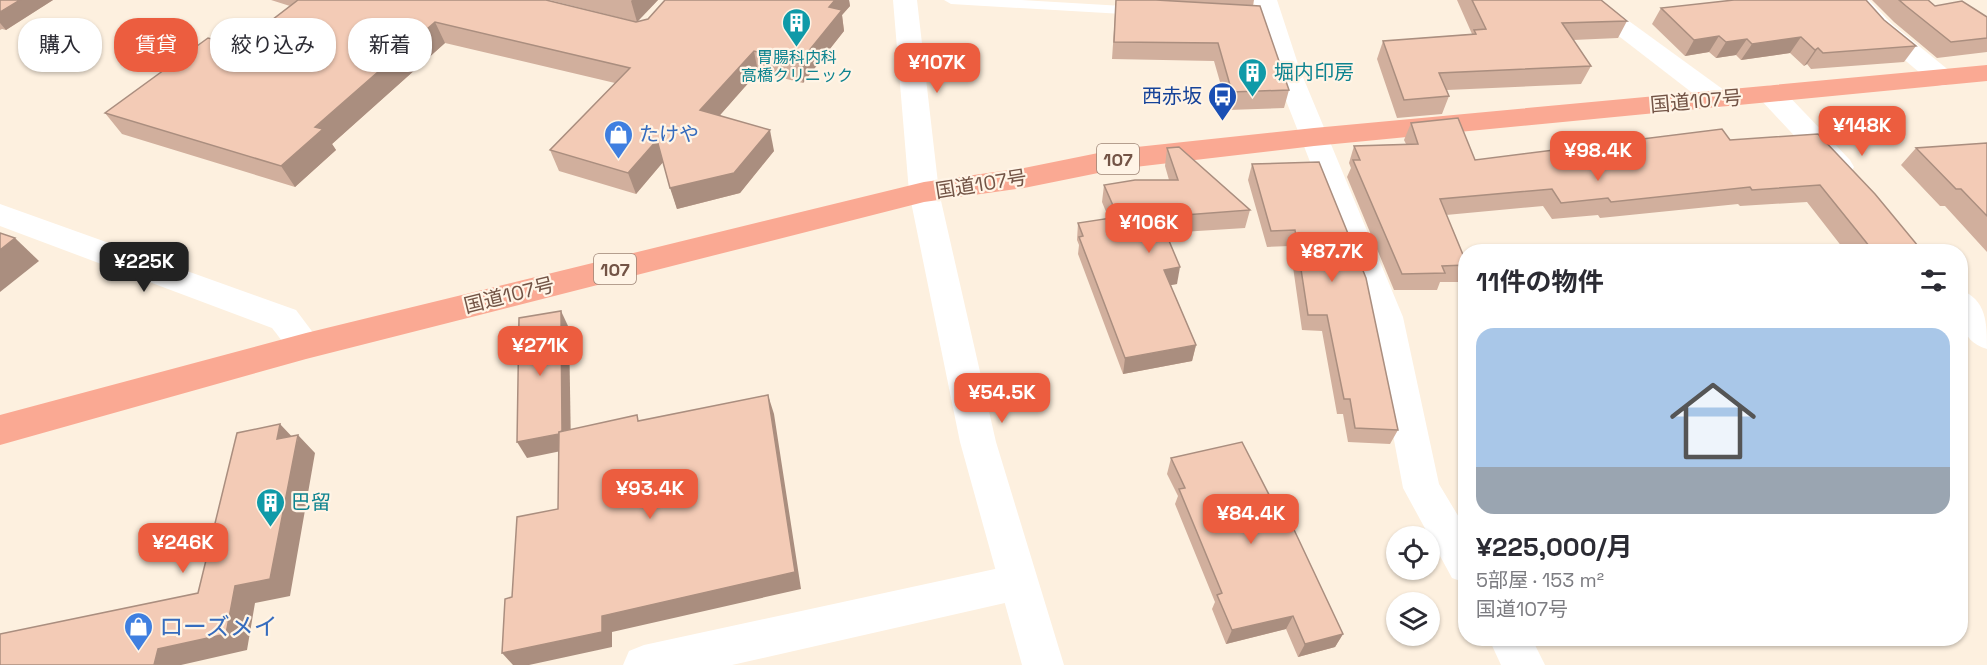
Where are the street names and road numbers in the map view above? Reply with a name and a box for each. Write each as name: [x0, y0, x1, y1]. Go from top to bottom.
street label: 国道107号: [1649, 84, 1743, 118]
road number: 107: [1097, 144, 1139, 174]
street label: 国道107号: [933, 164, 1029, 204]
road number: 107: [594, 254, 636, 284]
street label: 国道107号: [461, 271, 557, 319]

